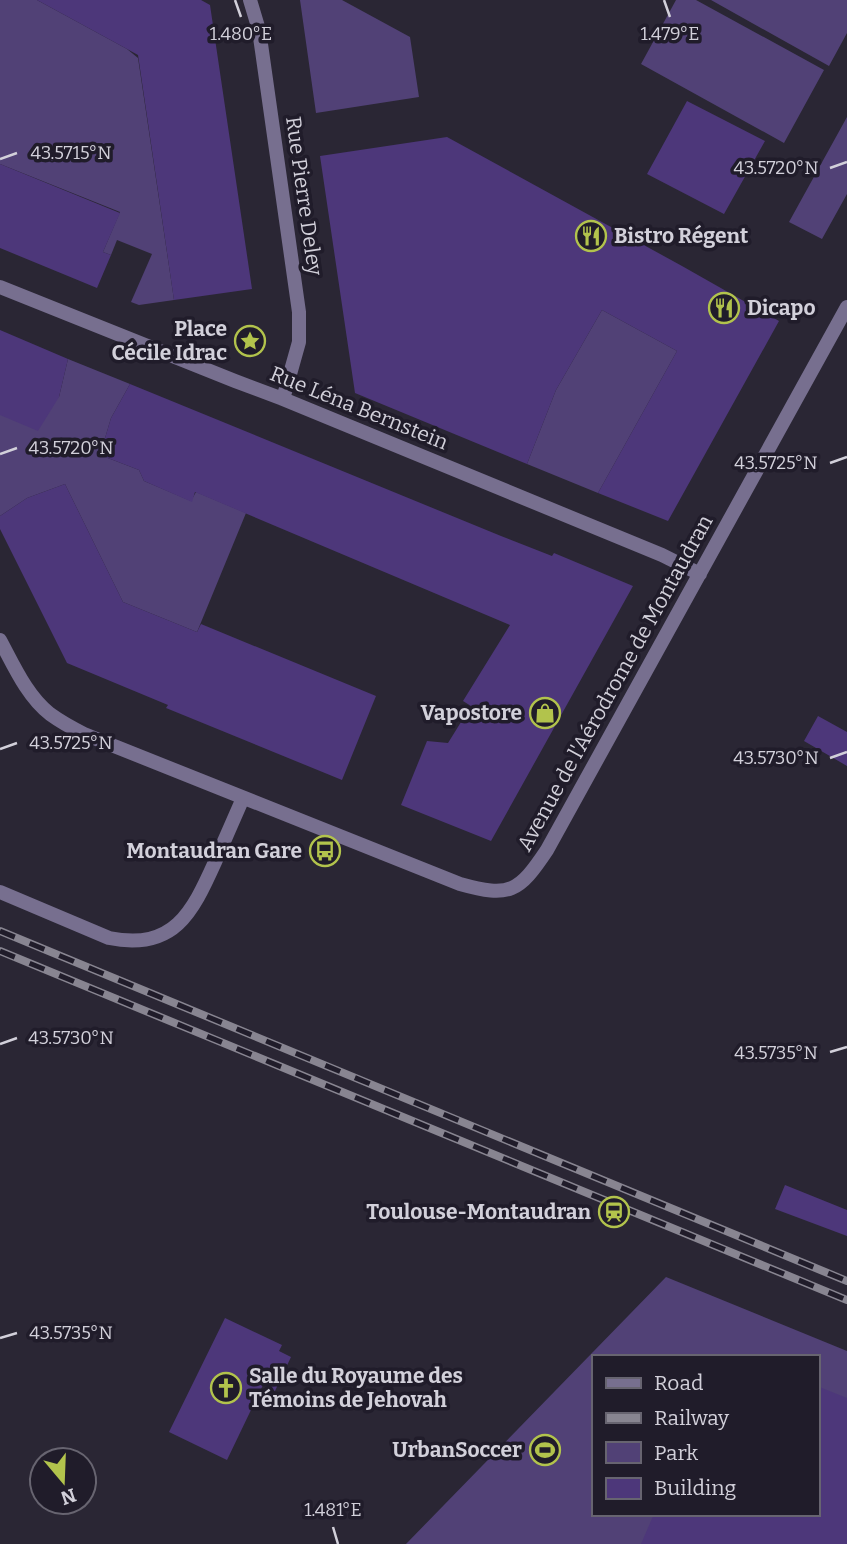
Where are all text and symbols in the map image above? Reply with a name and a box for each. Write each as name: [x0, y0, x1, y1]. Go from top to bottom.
text: 1.480°E: [210, 23, 272, 45]
text: 1.479°E: [640, 23, 700, 45]
street label: Rue Pierre Deley: [280, 115, 328, 278]
text: 43.5715°N: [30, 142, 112, 164]
text: 43.5720°N: [733, 157, 819, 179]
restaurant icon: Bistro Régent: [574, 219, 608, 253]
place label: Bistro Régent: [614, 223, 749, 249]
restaurant icon: Dicapo: [707, 291, 741, 325]
place label: Dicapo: [747, 295, 816, 321]
place label: Place Cécile Idrac: [112, 316, 227, 366]
place icon: Place Cécile Idrac: [233, 324, 267, 358]
street label: Rue Léna Bernstein: [266, 360, 452, 456]
text: 43.5720°N: [28, 437, 114, 459]
text: 43.5725°N: [734, 452, 818, 474]
street label: Avenue de l'Aérodrome de Montaudran: [511, 510, 719, 856]
shop icon: Vapostore: [528, 696, 562, 730]
place label: Vapostore: [420, 700, 522, 726]
text: 43.5725°N: [29, 732, 113, 754]
text: 43.5730°N: [733, 747, 819, 769]
bus stop icon: Montaudran Gare: [308, 834, 342, 868]
place label: Montaudran Gare: [126, 838, 302, 864]
text: 43.5730°N: [28, 1027, 114, 1049]
text: 43.5735°N: [734, 1042, 818, 1064]
station icon: Toulouse-Montaudran: [597, 1195, 631, 1229]
place label: Toulouse-Montaudran: [366, 1199, 591, 1225]
text: 43.5735°N: [29, 1322, 113, 1344]
legend: [592, 1355, 819, 1516]
place label: Salle du Royaume des Témoins de Jehovah: [249, 1363, 463, 1413]
text: Road: [654, 1370, 703, 1396]
church icon: Salle du Royaume des Témoins de Jehovah: [209, 1371, 243, 1405]
text: Railway: [654, 1405, 730, 1431]
sports icon: UrbanSoccer: [528, 1433, 562, 1467]
place label: UrbanSoccer: [392, 1437, 522, 1463]
text: Park: [654, 1440, 698, 1466]
north arrow: [28, 1446, 98, 1516]
text: Building: [654, 1475, 737, 1501]
text: N: [57, 1483, 79, 1510]
text: 1.481°E: [304, 1499, 362, 1521]

